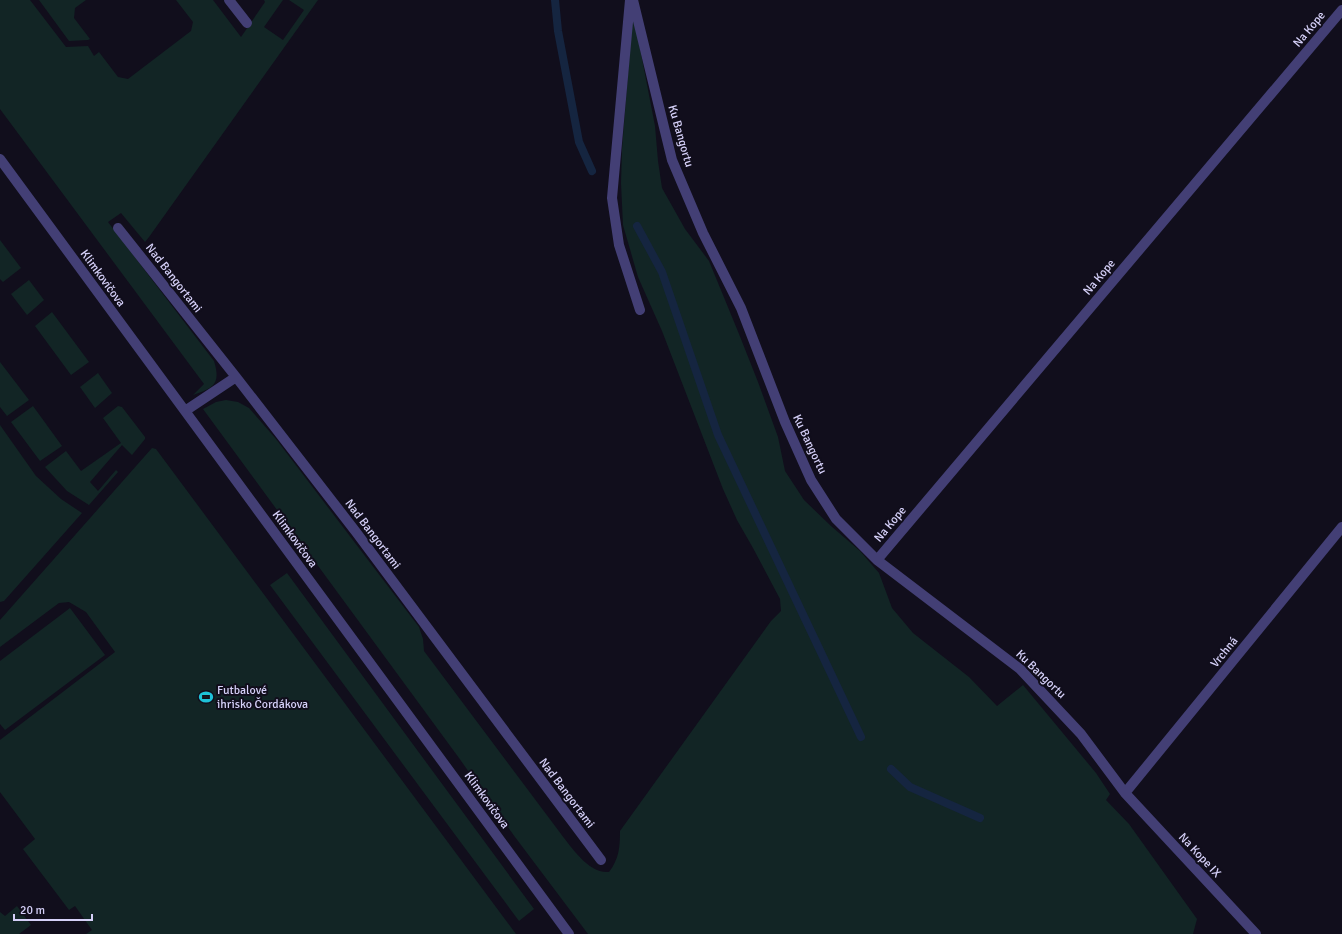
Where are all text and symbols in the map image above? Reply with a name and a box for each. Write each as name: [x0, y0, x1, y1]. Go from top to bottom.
street label: Na Kope: [1290, 8, 1329, 50]
street label: Ku Bangortu: [664, 103, 697, 169]
street label: Nad Bangortami: [142, 241, 205, 316]
street label: Klimkovičova: [77, 247, 128, 310]
street label: Na Kope: [1080, 256, 1119, 298]
street label: Ku Bangortu: [789, 412, 830, 476]
street label: Nad Bangortami: [342, 496, 404, 572]
street label: Na Kope: [871, 503, 910, 545]
street label: Klimkovičova: [269, 508, 320, 571]
street label: Vrchná: [1207, 634, 1241, 671]
street label: Ku Bangortu: [1012, 647, 1069, 702]
place label: Futbalové ihrisko Čordákova: [217, 683, 308, 712]
sports icon: Futbalové ihrisko Čordákova: [198, 689, 214, 705]
street label: Nad Bangortami: [536, 755, 598, 831]
street label: Klimkovičova: [461, 769, 512, 832]
street label: Na Kope IX: [1175, 830, 1224, 881]
scale bar: [14, 896, 92, 922]
text: 20 m: [20, 903, 45, 918]

